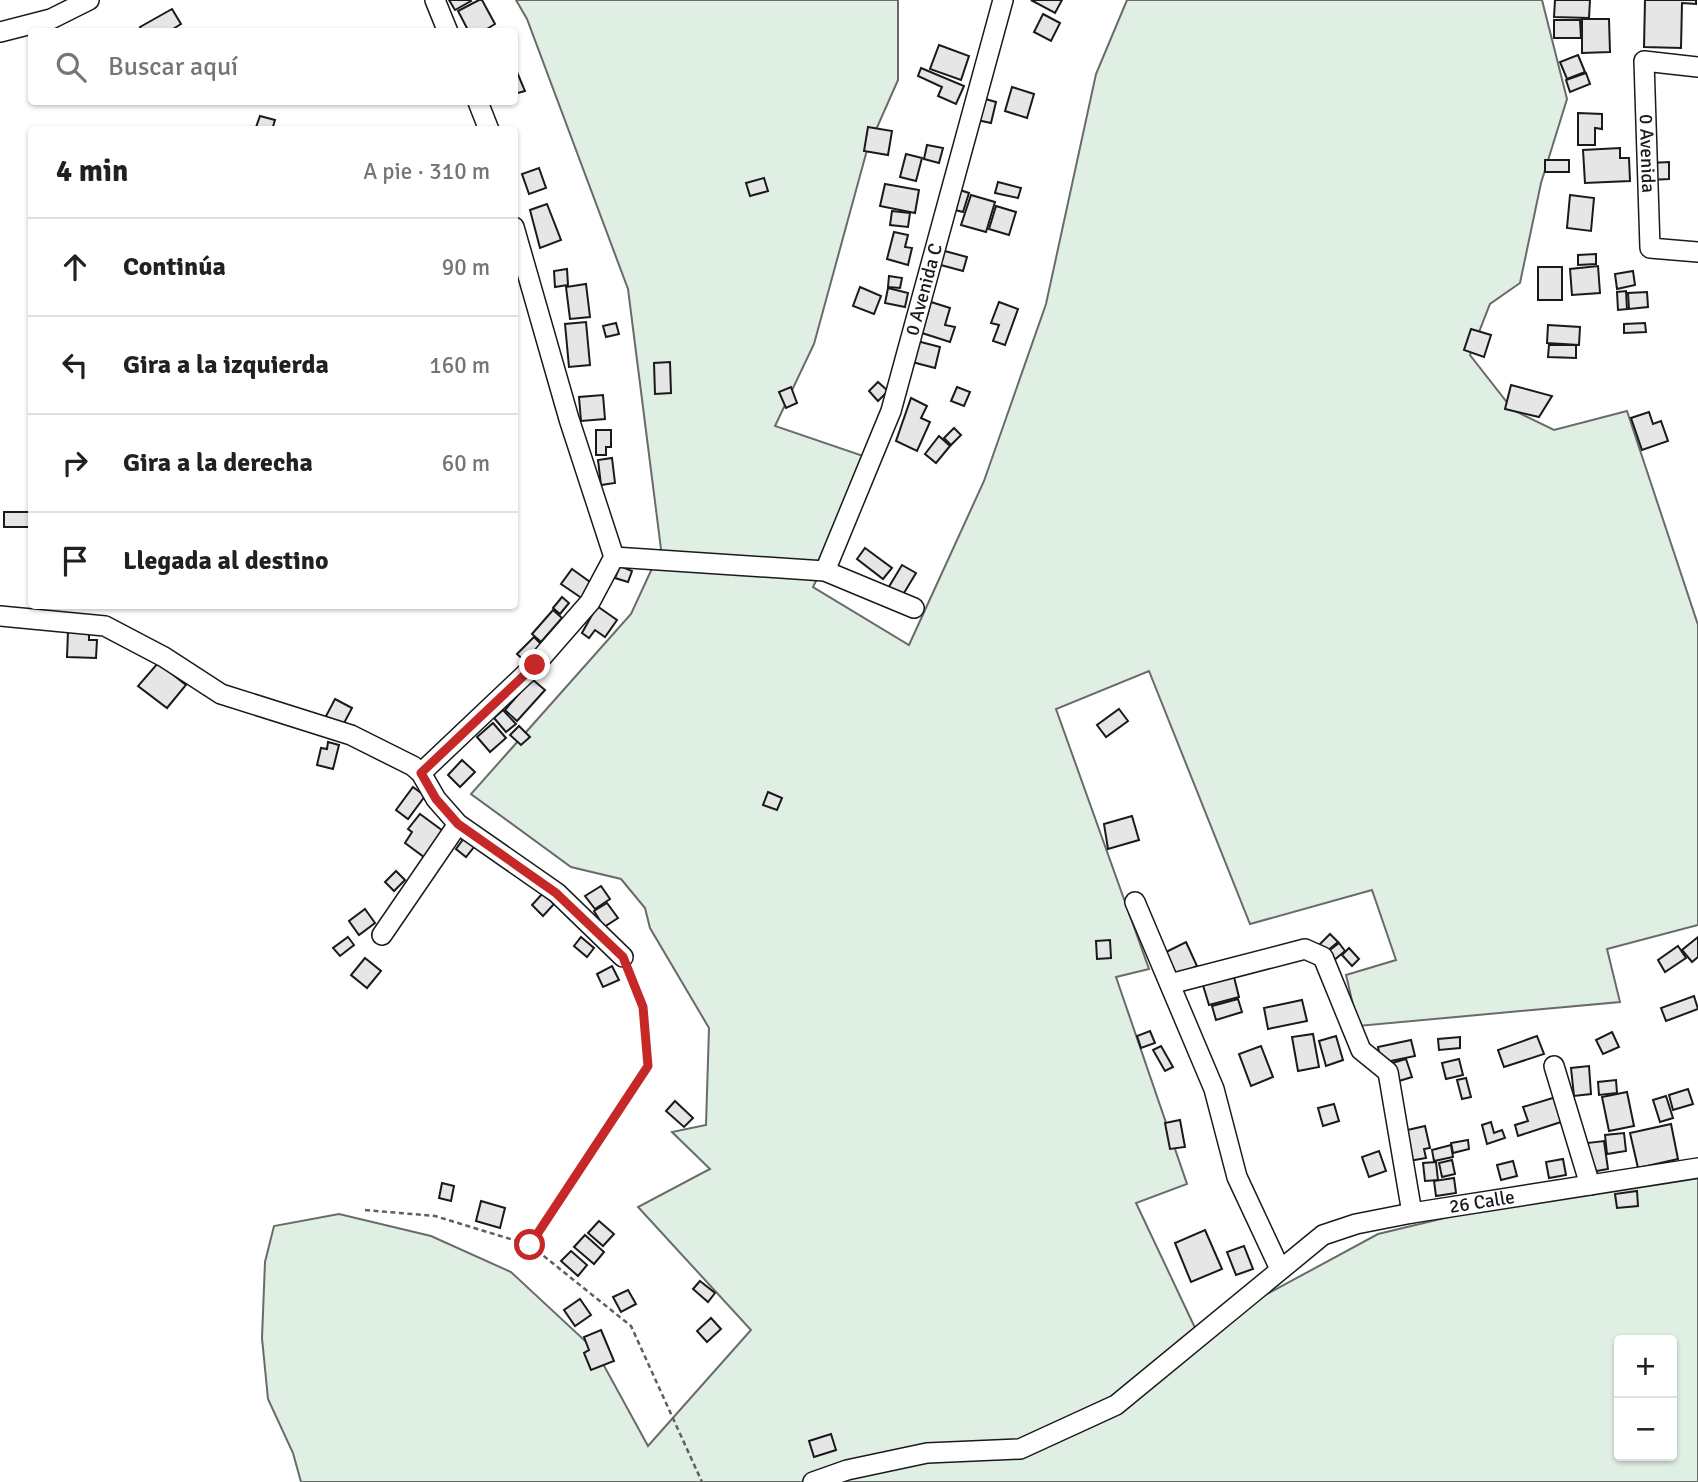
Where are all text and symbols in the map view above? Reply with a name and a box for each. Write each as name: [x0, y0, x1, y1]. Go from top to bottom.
search box: [28, 28, 518, 105]
icon: search: [52, 48, 90, 86]
text: Buscar aquí: [108, 51, 238, 83]
street label: 0 Avenida: [1634, 114, 1660, 193]
text: 4 min: [56, 153, 128, 190]
text: A pie · 310 m: [363, 157, 490, 186]
street label: 0 Avenida C: [900, 241, 948, 338]
icon: ahead: [56, 248, 94, 286]
text: Continúa: [123, 251, 226, 283]
text: 90 m: [442, 253, 490, 282]
icon: left: [56, 346, 94, 384]
text: Gira a la izquierda: [123, 349, 329, 381]
text: 160 m: [429, 351, 490, 380]
icon: right: [56, 444, 94, 482]
text: Gira a la derecha: [123, 447, 313, 479]
text: 60 m: [442, 449, 490, 478]
icon: arrive: [56, 542, 94, 580]
text: Llegada al destino: [123, 545, 329, 577]
route end: [519, 649, 550, 680]
street label: 26 Calle: [1447, 1185, 1516, 1219]
route start: [514, 1229, 545, 1260]
map controls: [1614, 1335, 1677, 1461]
button: +: [1614, 1335, 1677, 1398]
button: −: [1614, 1398, 1677, 1461]

